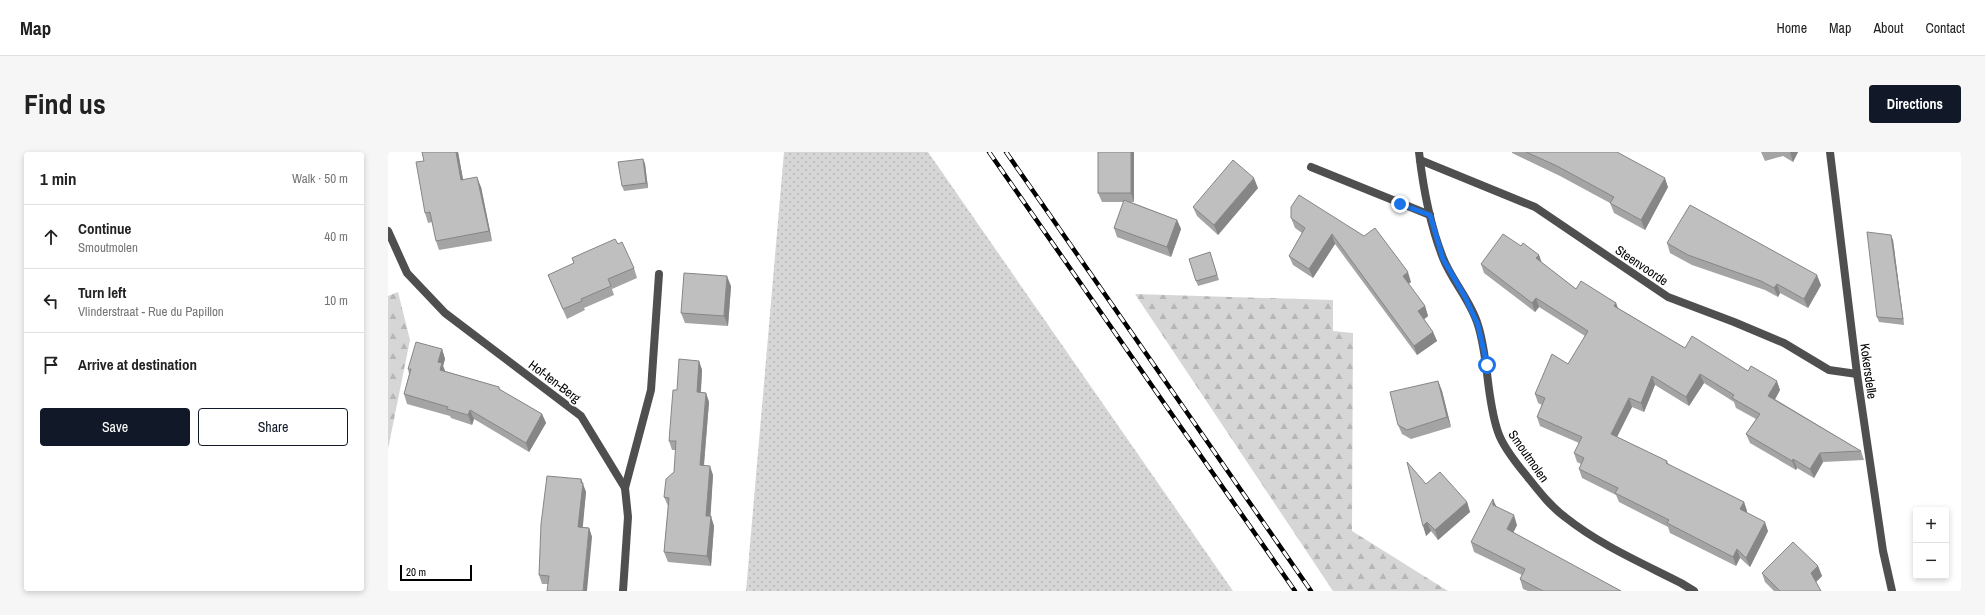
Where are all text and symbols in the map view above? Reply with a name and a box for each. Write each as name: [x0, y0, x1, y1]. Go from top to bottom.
text: Map: [20, 15, 51, 41]
text: Home: [1776, 19, 1807, 37]
text: Map: [1829, 19, 1851, 37]
text: About: [1873, 19, 1903, 37]
text: Contact: [1925, 19, 1965, 37]
text: Find us: [24, 85, 106, 123]
button: Directions: [1869, 85, 1961, 123]
text: 1 min: [40, 167, 76, 190]
text: Walk · 50 m: [292, 170, 348, 187]
route end: [1391, 195, 1409, 213]
text: Continue: [78, 218, 131, 239]
icon: ahead: [40, 226, 62, 248]
text: 40 m: [324, 228, 348, 245]
text: Smoutmolen: [78, 239, 138, 256]
street label: Steenvoorde: [1612, 241, 1672, 289]
text: Turn left: [78, 282, 126, 303]
icon: left: [40, 290, 62, 312]
text: 10 m: [324, 292, 348, 309]
text: Vlinderstraat - Rue du Papillon: [78, 303, 224, 320]
street label: Kokersdelle: [1856, 342, 1881, 400]
icon: arrive: [40, 354, 62, 376]
text: Arrive at destination: [78, 354, 197, 375]
street label: Hof-ten-Berg: [525, 356, 584, 407]
route start: [1478, 356, 1496, 374]
button: Save: [40, 408, 190, 446]
button: Share: [198, 408, 348, 446]
street label: Smoutmolen: [1504, 427, 1553, 486]
map controls: [1913, 507, 1949, 579]
button: +: [1913, 507, 1949, 543]
button: −: [1913, 543, 1949, 579]
scale bar: [400, 563, 472, 582]
text: 20 m: [406, 565, 426, 579]

